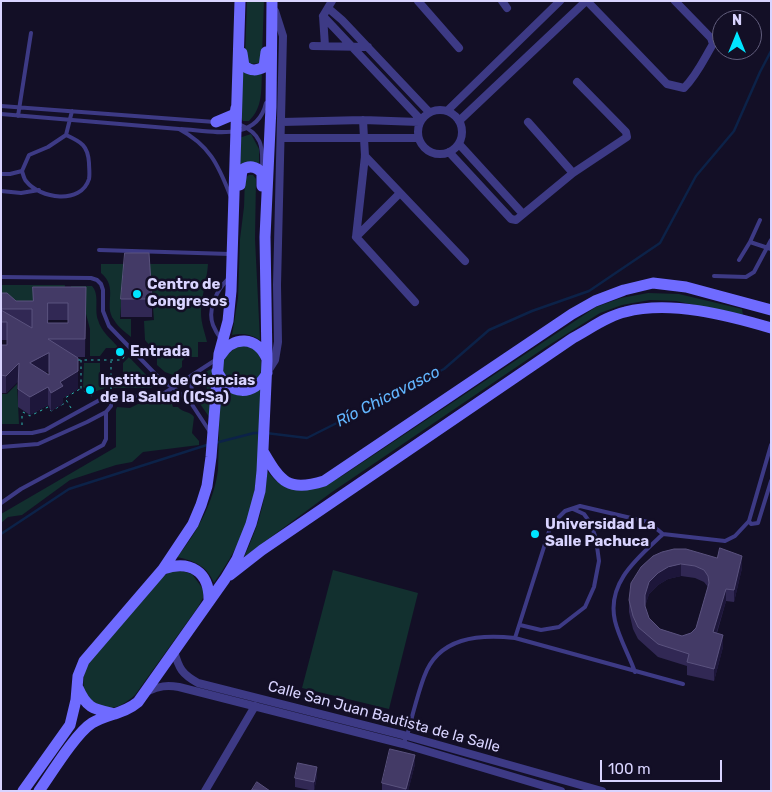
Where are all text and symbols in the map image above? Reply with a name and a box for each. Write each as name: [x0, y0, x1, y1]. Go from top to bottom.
north arrow: [712, 10, 762, 60]
text: N: [732, 12, 742, 29]
place label: Centro de Congresos: [147, 276, 227, 311]
marker: Centro de Congresos: [131, 288, 143, 300]
place label: Entrada: [130, 343, 190, 361]
marker: Entrada: [114, 346, 126, 358]
water label: Río Chicavasco: [333, 362, 443, 432]
place label: Instituto de Ciencias de la Salud (ICSa): [100, 372, 255, 407]
marker: Instituto de Ciencias de la Salud (ICSa): [84, 384, 96, 396]
place label: Universidad La Salle Pachuca: [545, 516, 656, 551]
marker: Universidad La Salle Pachuca: [529, 528, 541, 540]
street label: Calle San Juan Bautista de la Salle: [266, 677, 502, 757]
scale bar: [602, 750, 724, 782]
text: 100 m: [608, 760, 650, 778]

